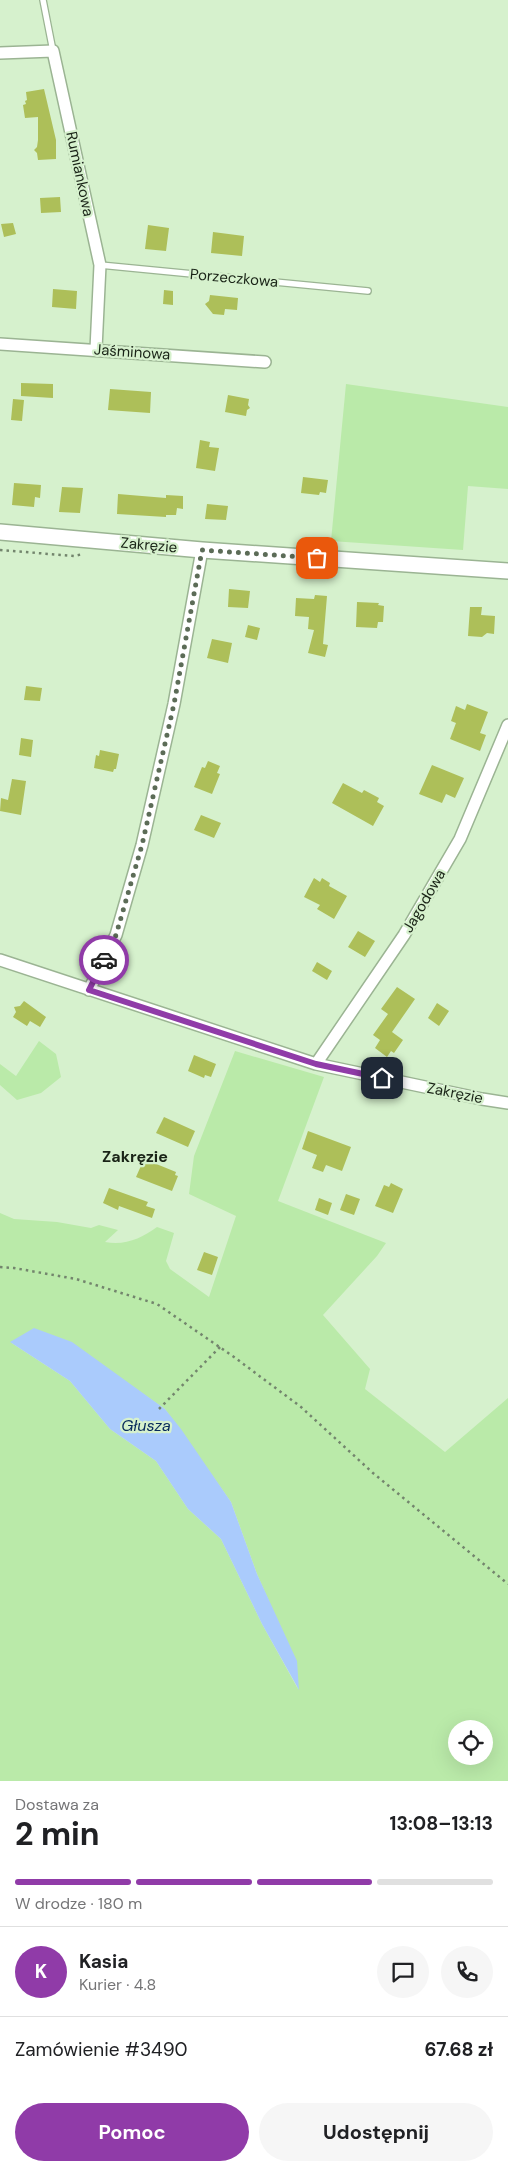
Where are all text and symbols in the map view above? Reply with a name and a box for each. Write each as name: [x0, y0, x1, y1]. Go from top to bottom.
street label: Rumiankowa: [61, 130, 99, 218]
street label: Porzeczkowa: [189, 264, 279, 292]
street label: Jaśminowa: [93, 339, 171, 365]
street label: Zakręzie: [120, 533, 178, 557]
pin: [296, 537, 338, 579]
icon: bag: [303, 544, 331, 572]
street label: Jagodowa: [398, 866, 450, 936]
courier: [79, 935, 129, 985]
icon: car: [90, 946, 118, 974]
pin: [361, 1057, 403, 1099]
icon: home: [368, 1064, 396, 1092]
street label: Zakręzie: [425, 1078, 485, 1108]
district label: Zakręzie: [102, 1146, 168, 1167]
water label: Głusza: [121, 1415, 171, 1436]
map controls: [448, 1720, 493, 1765]
button: locate: [448, 1720, 493, 1765]
text: Dostawa za: [15, 1794, 99, 1815]
text: 13:08–13:13: [390, 1811, 493, 1836]
text: 2 min: [15, 1813, 100, 1855]
text: W drodze · 180 m: [15, 1893, 142, 1914]
button: chat: [377, 1946, 429, 1998]
button: phone: [441, 1946, 493, 1998]
text: Kasia: [79, 1949, 128, 1974]
text: K: [35, 1959, 47, 1984]
text: Kurier · 4.8: [79, 1974, 156, 1995]
text: Zamówienie #3490: [15, 2037, 188, 2062]
text: 67.68 zł: [424, 2037, 493, 2062]
button: Pomoc: [15, 2103, 249, 2161]
button: Udostępnij: [259, 2103, 493, 2161]

